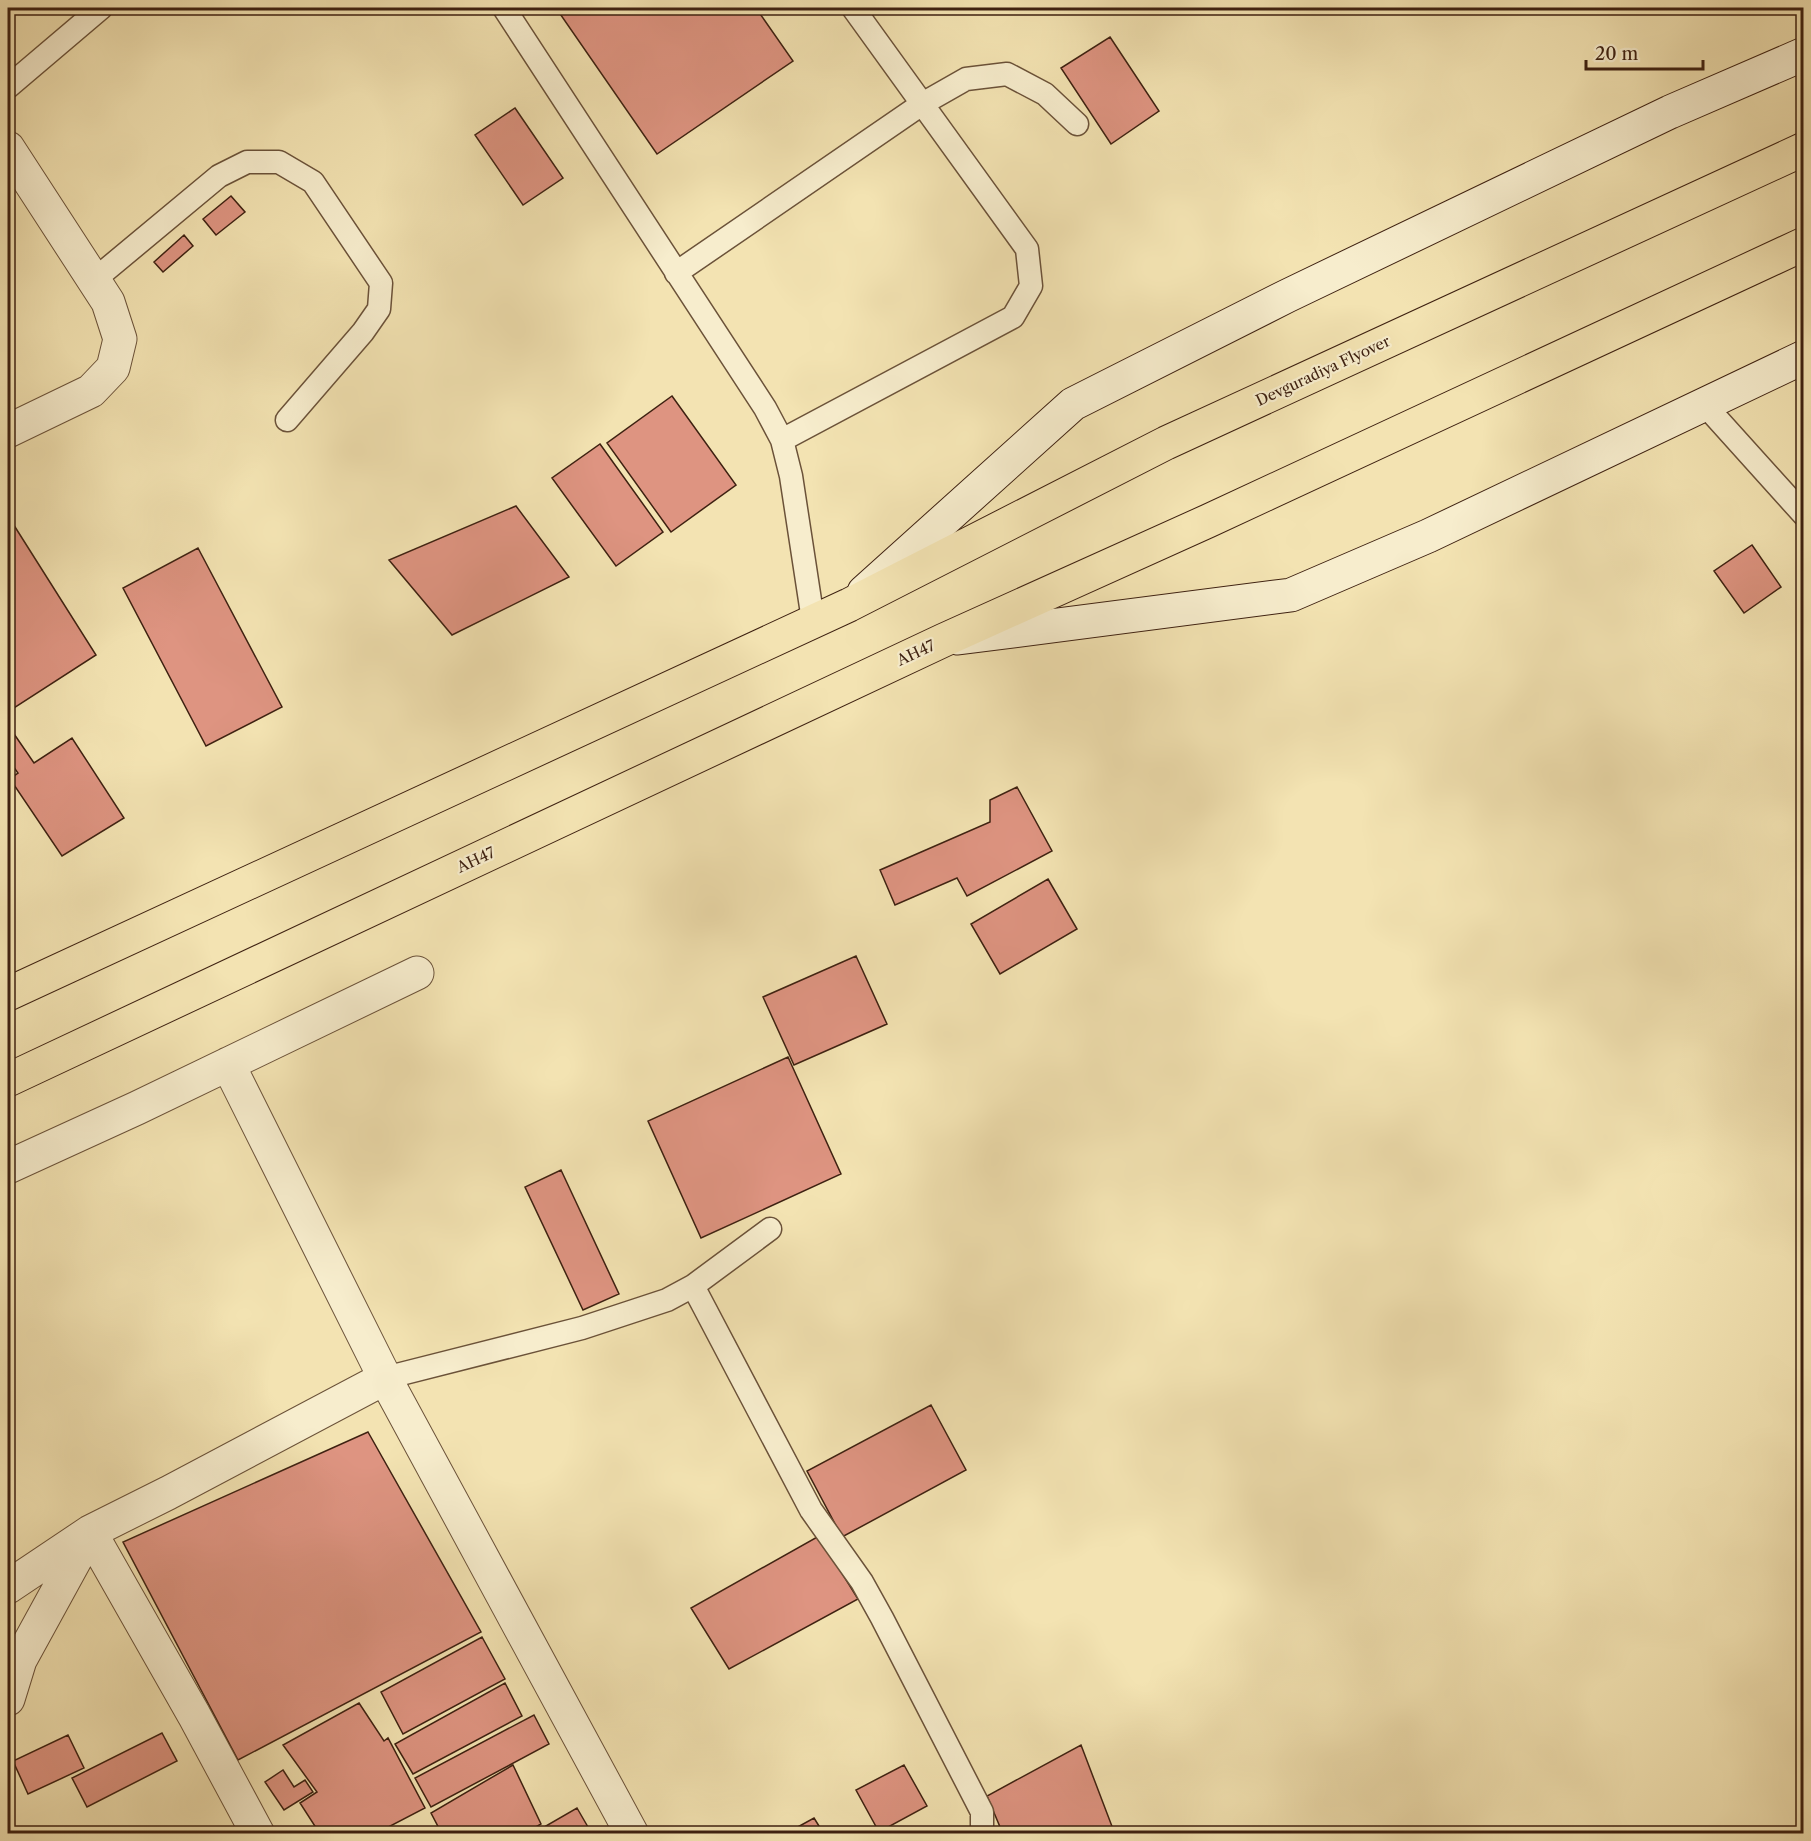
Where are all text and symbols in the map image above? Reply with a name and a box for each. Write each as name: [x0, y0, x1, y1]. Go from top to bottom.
scale bar: [1586, 33, 1703, 71]
text: 20 m: [1595, 43, 1639, 65]
street label: Devguradiya Flyover: [1253, 331, 1393, 410]
street label: AH47: [893, 635, 938, 670]
street label: AH47: [453, 842, 498, 877]

